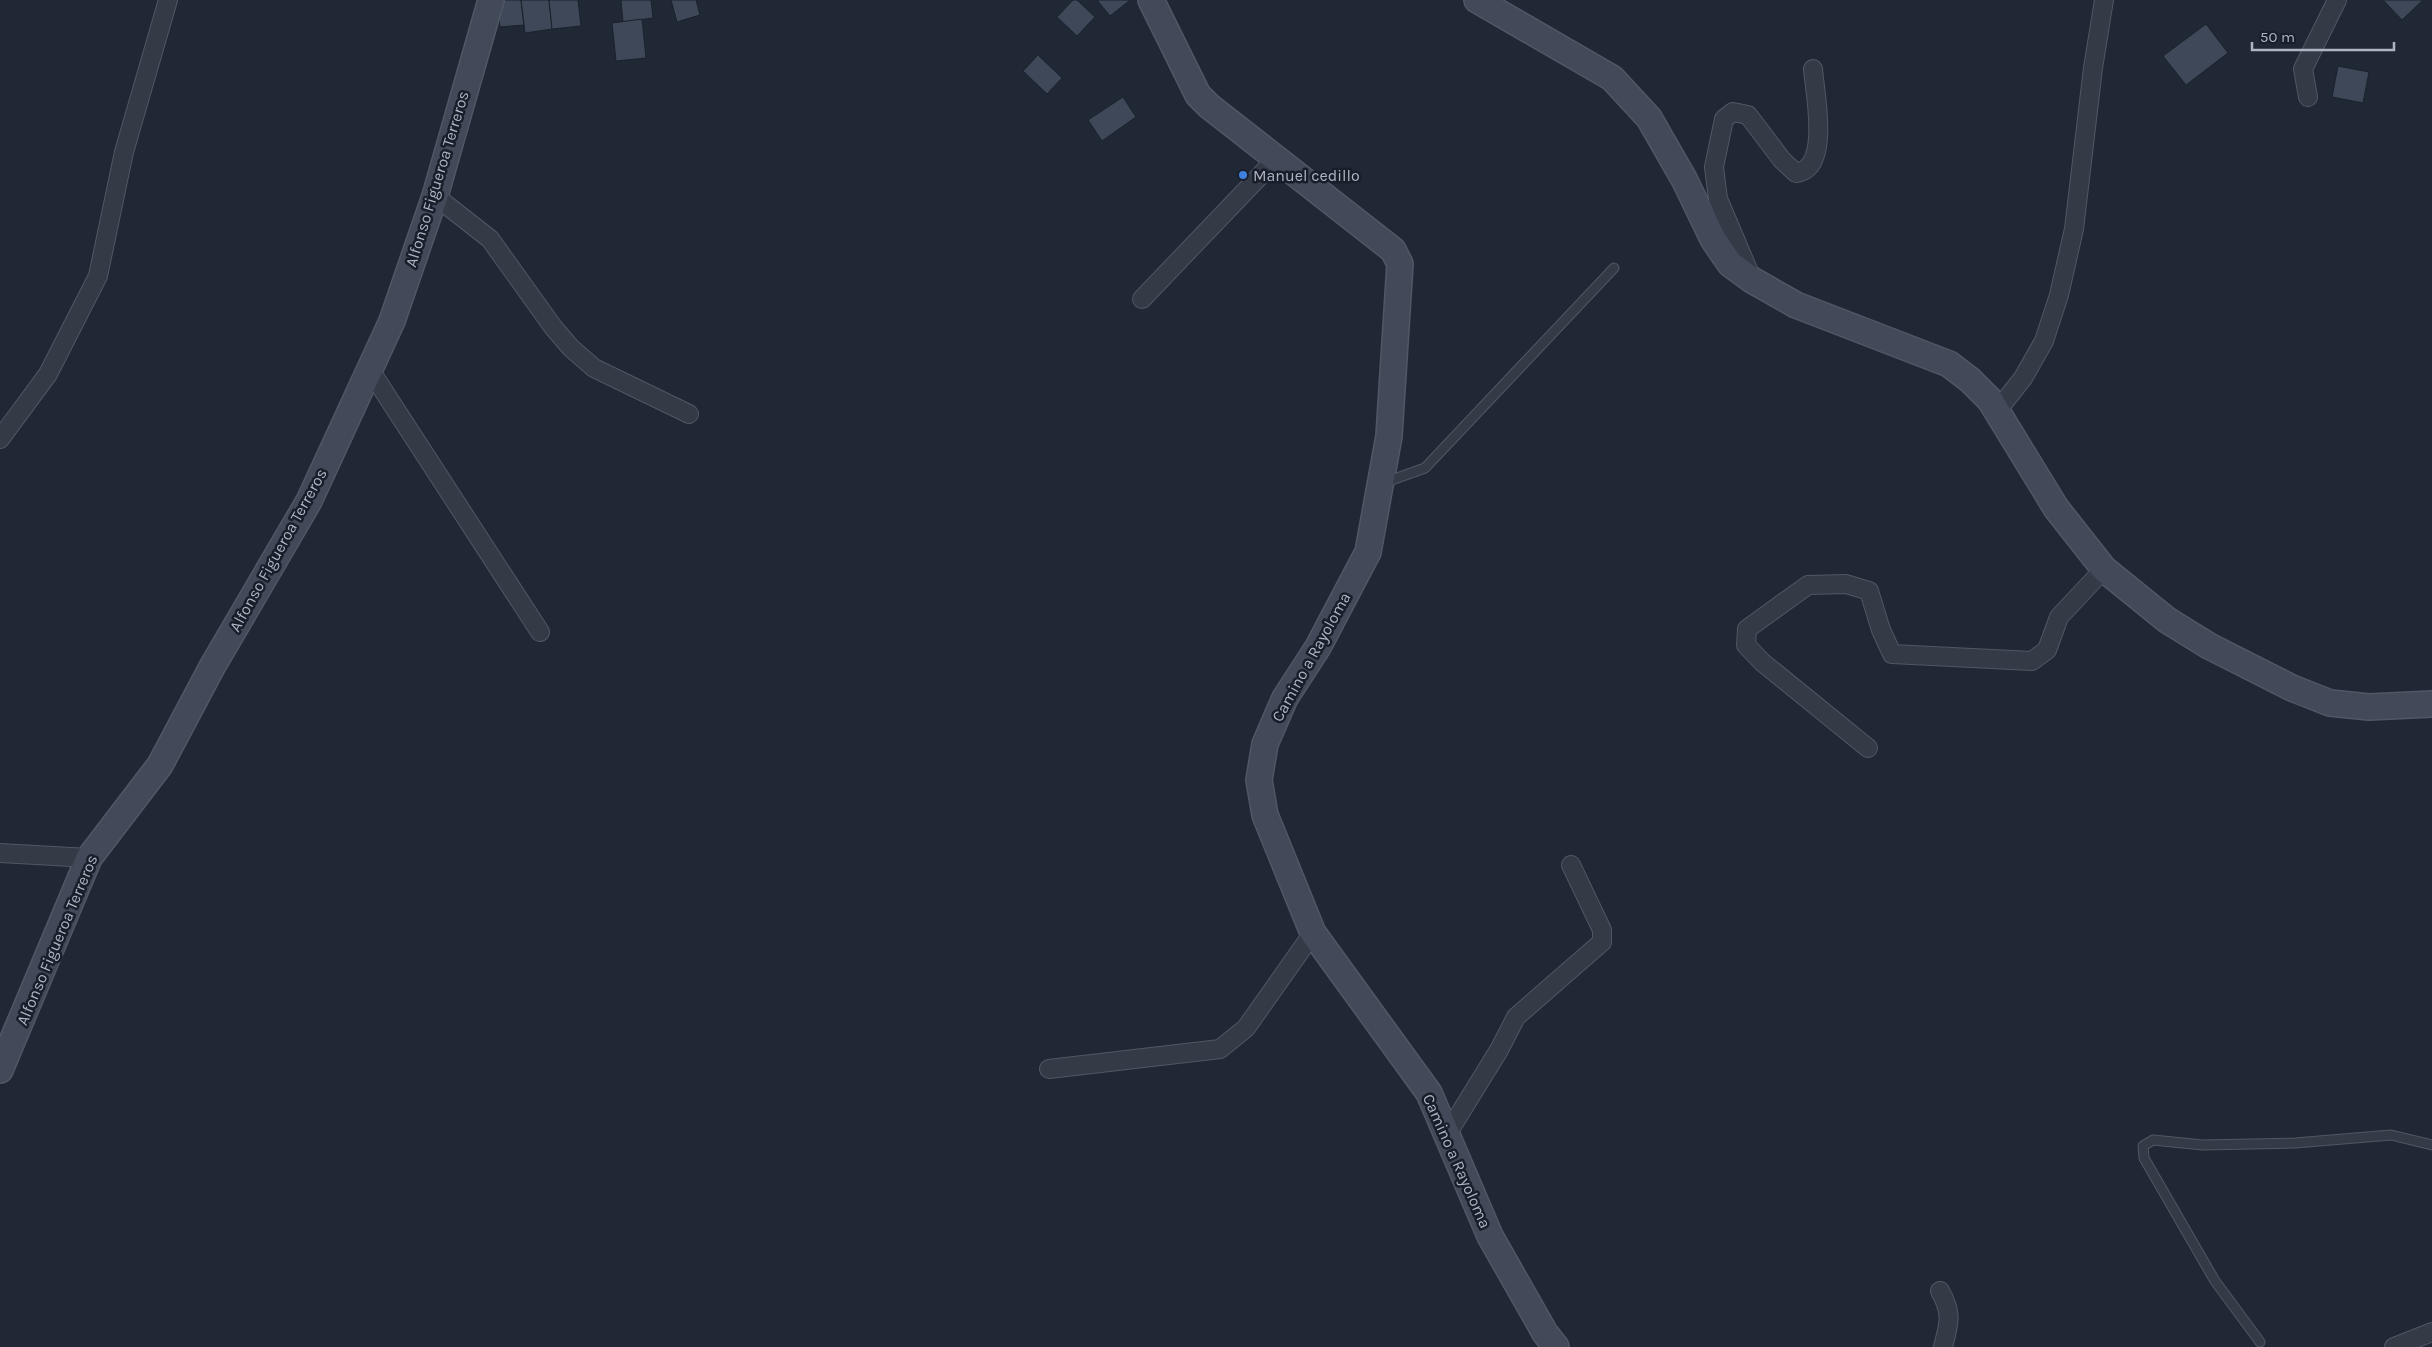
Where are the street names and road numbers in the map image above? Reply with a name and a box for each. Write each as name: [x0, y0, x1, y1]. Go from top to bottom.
street label: Alfonso Figueroa Terreros: [401, 88, 473, 270]
street label: Alfonso Figueroa Terreros: [225, 465, 331, 635]
street label: Camino a Rayoloma: [1268, 589, 1354, 725]
street label: Alfonso Figueroa Terreros: [12, 852, 102, 1028]
street label: Camino a Rayoloma: [1419, 1091, 1495, 1231]

